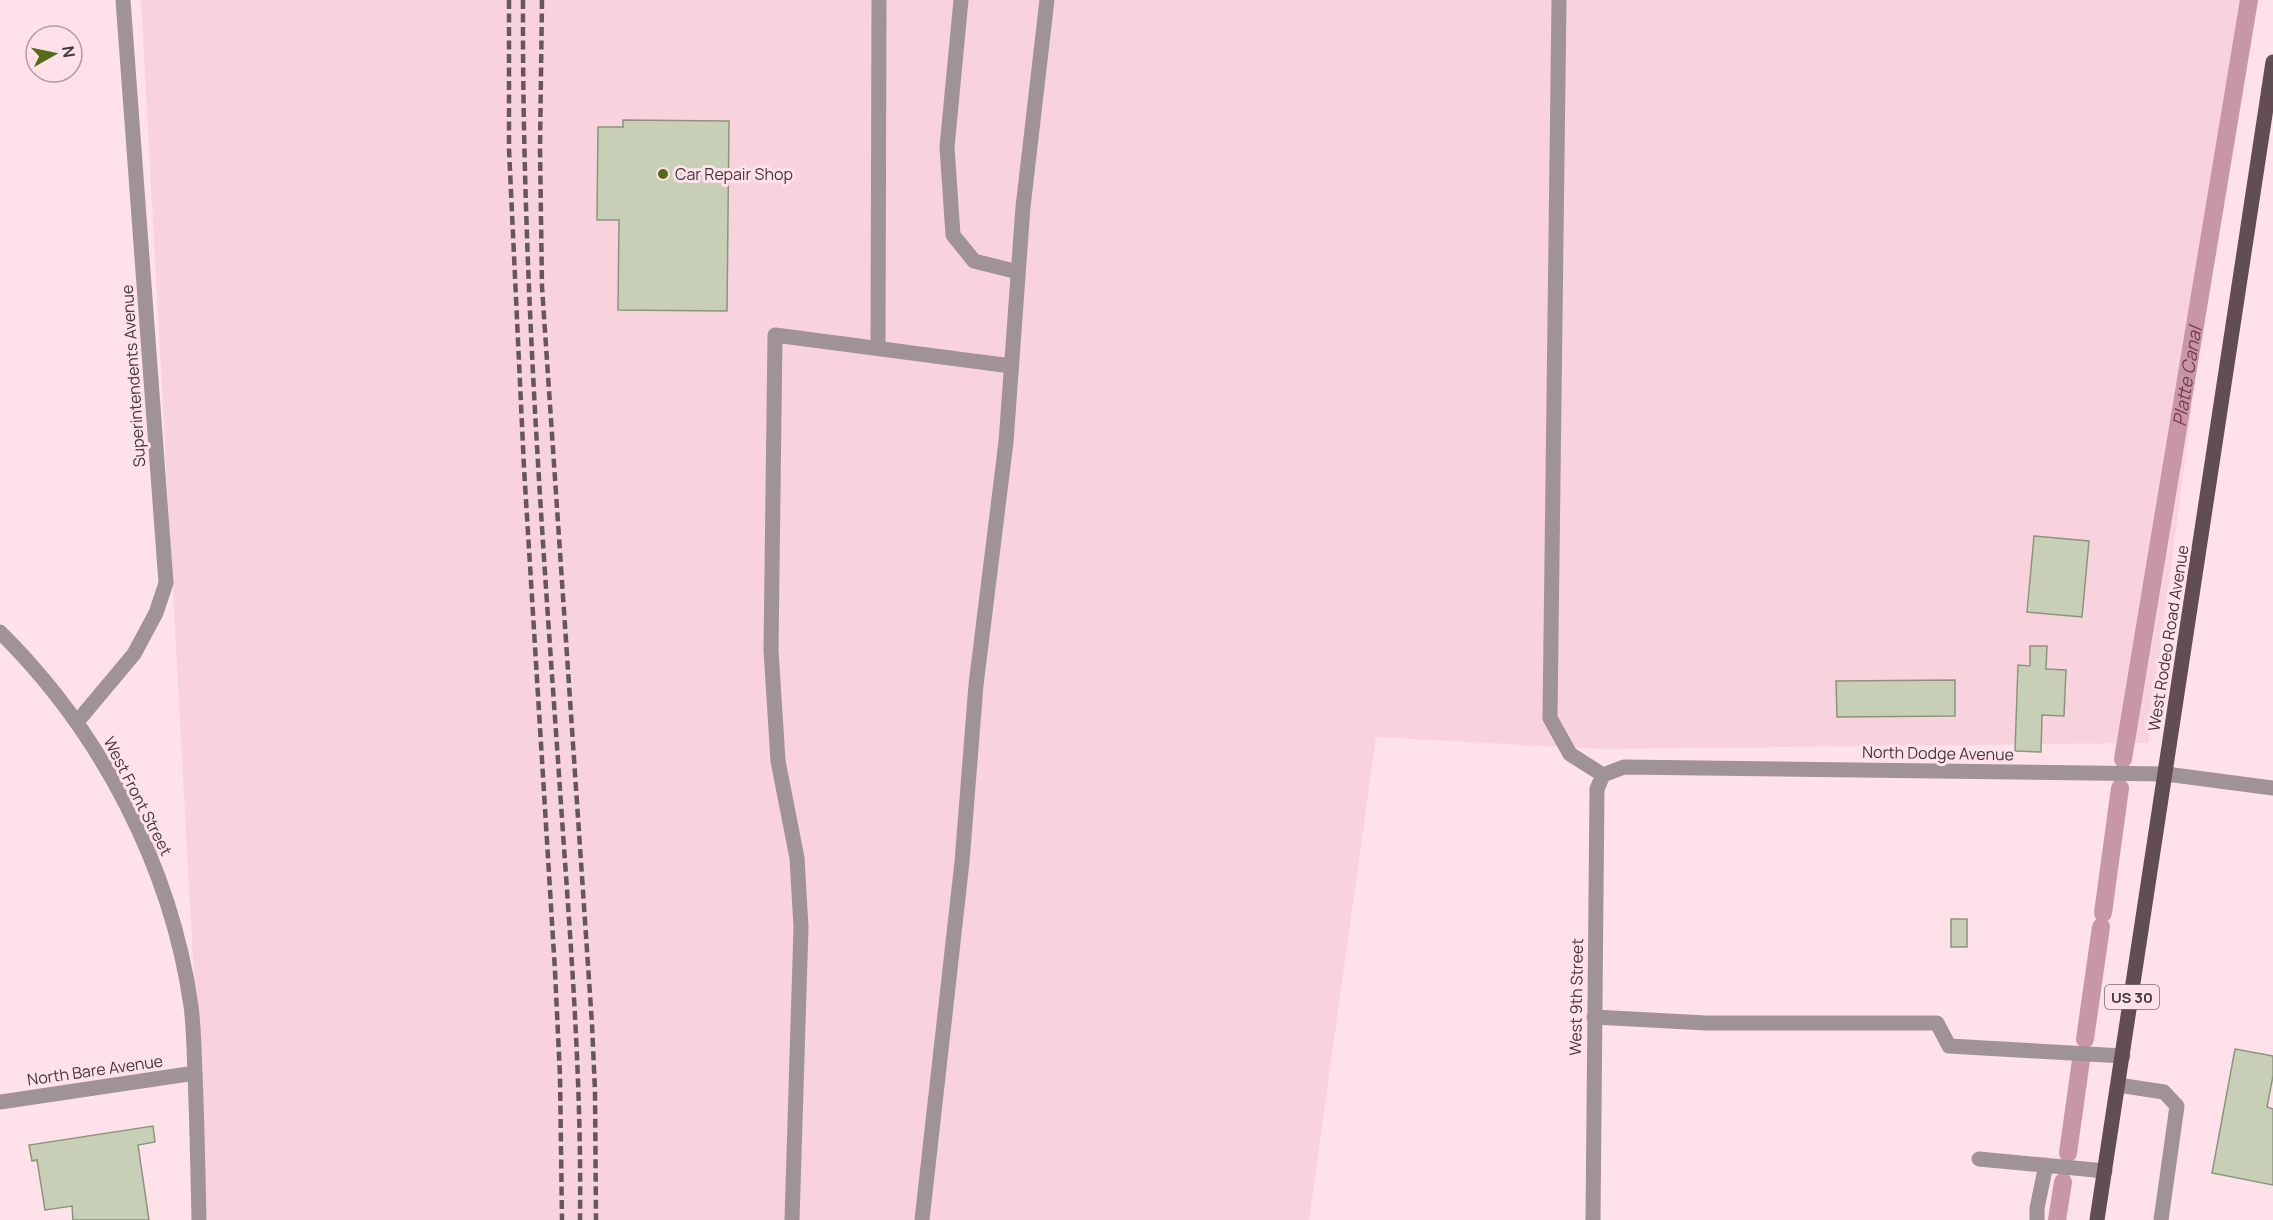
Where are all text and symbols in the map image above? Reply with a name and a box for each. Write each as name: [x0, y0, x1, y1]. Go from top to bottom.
north arrow: [24, 24, 84, 84]
text: N: [57, 44, 81, 59]
place label: Car Repair Shop: [675, 163, 793, 185]
marker: Car Repair Shop: [656, 167, 670, 181]
street label: Superintendents Avenue: [116, 284, 150, 468]
water label: Platte Canal: [2166, 322, 2207, 428]
street label: West Rodeo Road Avenue: [2142, 543, 2194, 733]
street label: West Front Street: [99, 733, 177, 859]
street label: North Dodge Avenue: [1862, 741, 2014, 765]
street label: West 9th Street: [1564, 938, 1588, 1056]
road number: US 30: [2105, 985, 2159, 1009]
street label: North Bare Avenue: [26, 1050, 164, 1090]

